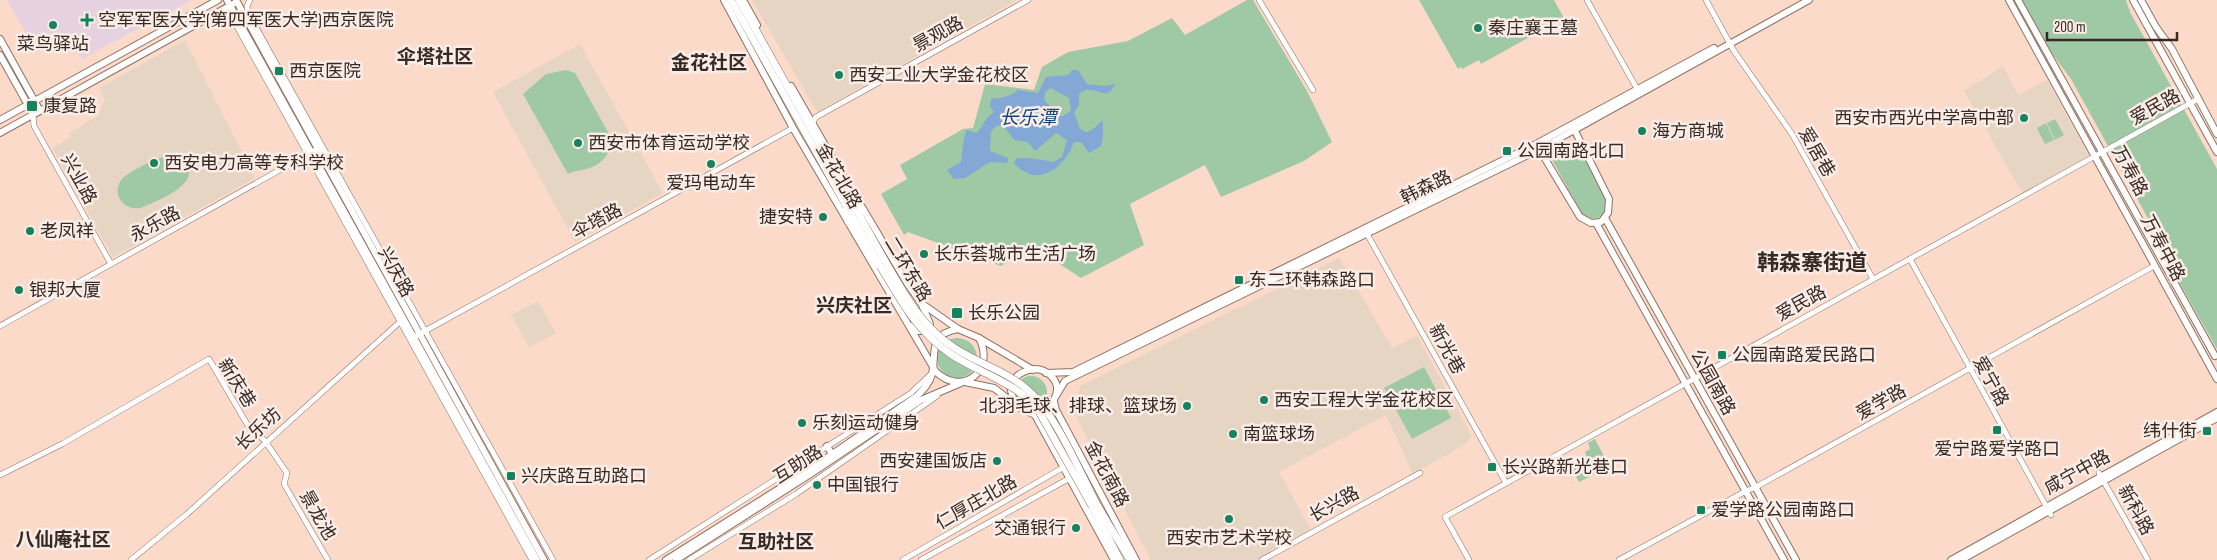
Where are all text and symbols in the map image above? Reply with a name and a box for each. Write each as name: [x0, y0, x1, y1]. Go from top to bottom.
place label: 空军军医大学(第四军医大学)西京医院: [98, 10, 394, 31]
scale bar: [2047, 10, 2177, 42]
street label: 景观路: [910, 12, 967, 57]
marker: 空军军医大学(第四军医大学)西京医院: [80, 13, 94, 27]
place label: 秦庄襄王墓: [1488, 18, 1578, 39]
text: 200 m: [2054, 18, 2086, 37]
marker: 菜鸟驿站: [47, 19, 59, 31]
marker: 秦庄襄王墓: [1472, 22, 1484, 34]
place label: 菜鸟驿站: [17, 34, 89, 55]
district label: 伞塔社区: [397, 46, 473, 69]
district label: 金花社区: [671, 52, 747, 75]
place label: 西京医院: [289, 61, 361, 82]
marker: 西京医院: [273, 65, 285, 77]
place label: 西安工业大学金花校区: [849, 65, 1029, 86]
marker: 西安工业大学金花校区: [833, 69, 845, 81]
street label: 爱民路: [2127, 85, 2184, 130]
place label: 康复路: [43, 96, 97, 117]
marker: 康复路: [25, 99, 39, 113]
water label: 长乐潭: [999, 107, 1059, 130]
place label: 西安市西光中学高中部: [1834, 108, 2014, 129]
marker: 西安市西光中学高中部: [2018, 112, 2030, 124]
place label: 海方商城: [1652, 121, 1724, 142]
street label: 爱居巷: [1794, 124, 1839, 181]
marker: 海方商城: [1636, 125, 1648, 137]
place label: 西安市体育运动学校: [588, 133, 750, 154]
marker: 西安市体育运动学校: [572, 137, 584, 149]
street label: 金花北路: [811, 140, 866, 213]
place label: 公园南路北口: [1517, 141, 1625, 162]
street label: 万寿路: [2107, 143, 2152, 200]
marker: 公园南路北口: [1501, 145, 1513, 157]
street label: 兴业路: [56, 151, 101, 208]
place label: 西安电力高等专科学校: [164, 153, 344, 174]
marker: 西安电力高等专科学校: [148, 157, 160, 169]
marker: 爱玛电动车: [705, 158, 717, 170]
street label: 韩森路: [1397, 166, 1455, 209]
place label: 爱玛电动车: [666, 173, 756, 194]
street label: 伞塔路: [569, 199, 626, 244]
street label: 永乐路: [127, 202, 184, 247]
place label: 捷安特: [759, 207, 813, 228]
marker: 捷安特: [817, 211, 829, 223]
street label: 万寿中路: [2136, 212, 2189, 285]
place label: 老凤祥: [40, 221, 94, 242]
marker: 老凤祥: [24, 225, 36, 237]
street label: 二环东路: [880, 233, 935, 306]
street label: 兴庆路: [373, 244, 418, 301]
place label: 长乐荟城市生活广场: [934, 244, 1096, 265]
marker: 长乐荟城市生活广场: [918, 248, 930, 260]
district label: 韩森寨街道: [1757, 250, 1867, 277]
place label: 东二环韩森路口: [1249, 270, 1375, 291]
marker: 东二环韩森路口: [1233, 274, 1245, 286]
place label: 银邦大厦: [29, 280, 101, 301]
street label: 爱民路: [1773, 281, 1830, 326]
marker: 银邦大厦: [13, 284, 25, 296]
district label: 兴庆社区: [816, 295, 892, 318]
place label: 长乐公园: [968, 303, 1040, 324]
marker: 长乐公园: [950, 306, 964, 320]
street label: 新光巷: [1424, 321, 1469, 378]
place label: 公园南路爱民路口: [1732, 345, 1876, 366]
street label: 公园南路: [1686, 346, 1739, 419]
marker: 公园南路爱民路口: [1716, 349, 1728, 361]
street label: 爱宁路: [1968, 353, 2013, 410]
street label: 新庆巷: [213, 355, 260, 412]
street label: 爱学路: [1853, 380, 1910, 425]
place label: 西安工程大学金花校区: [1274, 390, 1454, 411]
marker: 西安工程大学金花校区: [1258, 394, 1270, 406]
place label: 北羽毛球、排球、篮球场: [979, 396, 1177, 417]
marker: 北羽毛球、排球、篮球场: [1181, 400, 1193, 412]
street label: 长乐坊: [231, 404, 285, 455]
place label: 乐刻运动健身: [812, 413, 920, 434]
marker: 乐刻运动健身: [796, 417, 808, 429]
place label: 纬什街: [2143, 421, 2197, 442]
place label: 南篮球场: [1243, 424, 1315, 445]
marker: 爱宁路爱学路口: [1991, 424, 2003, 436]
marker: 纬什街: [2201, 425, 2213, 437]
marker: 南篮球场: [1227, 428, 1239, 440]
street label: 金花南路: [1080, 438, 1133, 511]
place label: 爱宁路爱学路口: [1934, 439, 2060, 460]
street label: 互助路: [770, 441, 827, 488]
street label: 咸宁中路: [2041, 446, 2114, 499]
place label: 西安建国饭店: [879, 451, 987, 472]
marker: 西安建国饭店: [991, 455, 1003, 467]
place label: 长兴路新光巷口: [1502, 457, 1628, 478]
marker: 长兴路新光巷口: [1486, 461, 1498, 473]
place label: 兴庆路互助路口: [521, 466, 647, 487]
marker: 兴庆路互助路口: [505, 470, 517, 482]
street label: 仁厚庄北路: [932, 471, 1020, 534]
place label: 中国银行: [827, 475, 899, 496]
marker: 中国银行: [811, 479, 823, 491]
street label: 长兴路: [1306, 482, 1363, 527]
street label: 新科路: [2113, 482, 2158, 539]
street label: 景龙池: [295, 487, 340, 544]
place label: 爱学路公园南路口: [1711, 500, 1855, 521]
marker: 爱学路公园南路口: [1695, 504, 1707, 516]
marker: 西安市艺术学校: [1223, 513, 1235, 525]
place label: 交通银行: [994, 518, 1066, 539]
marker: 交通银行: [1070, 522, 1082, 534]
place label: 西安市艺术学校: [1166, 528, 1292, 549]
district label: 八仙庵社区: [15, 529, 111, 552]
district label: 互助社区: [738, 531, 814, 554]

